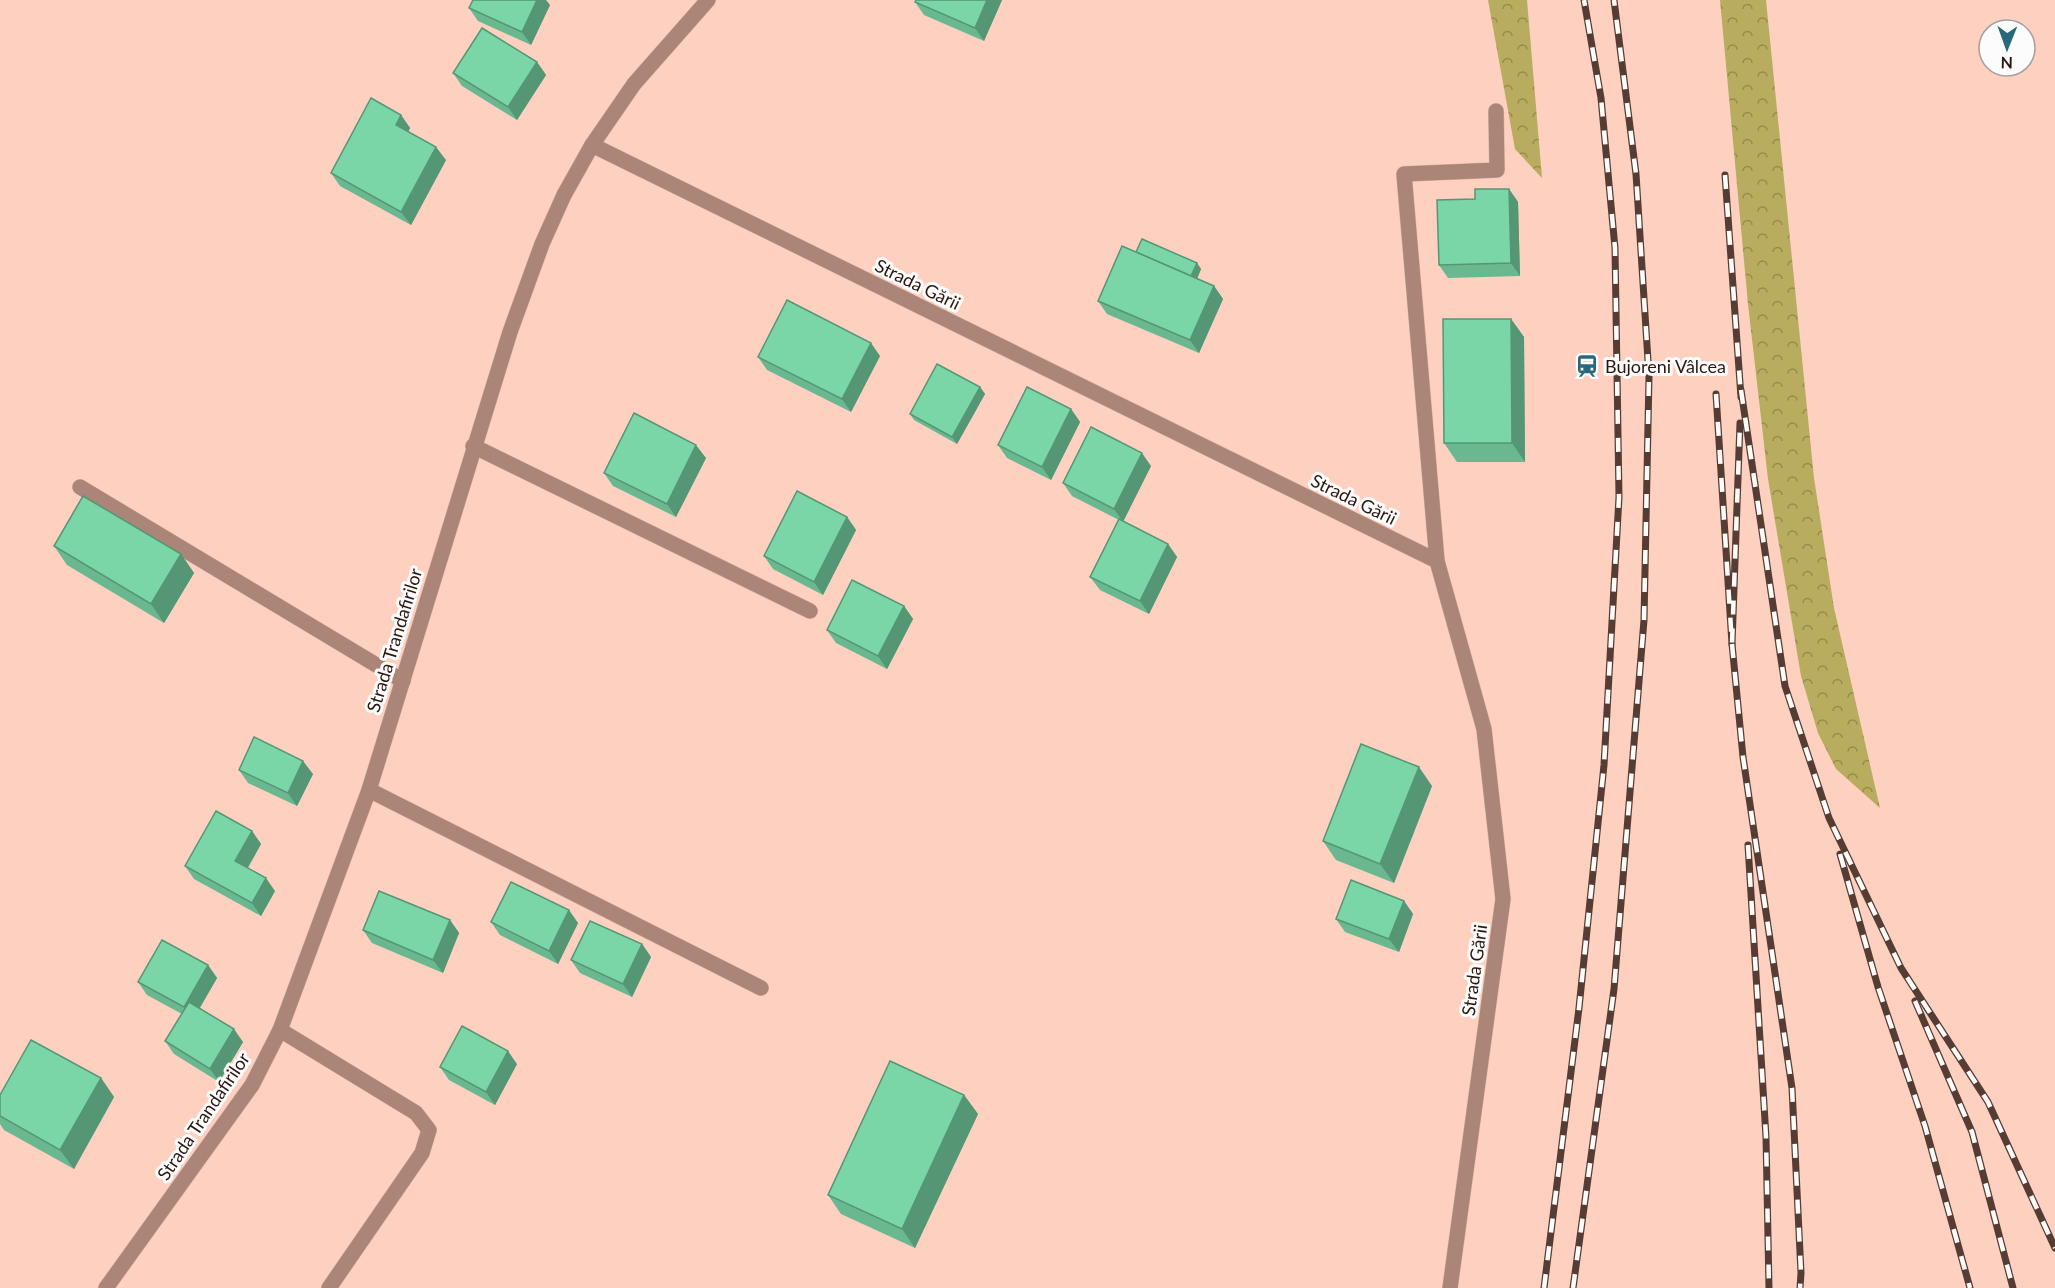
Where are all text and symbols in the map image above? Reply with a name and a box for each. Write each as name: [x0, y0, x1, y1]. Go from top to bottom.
north arrow: [1977, 18, 2037, 78]
text: N: [2000, 54, 2013, 73]
street label: Strada Gării: [872, 254, 964, 314]
station icon: Bujoreni Vâlcea: [1574, 353, 1600, 379]
place label: Bujoreni Vâlcea: [1605, 355, 1726, 377]
street label: Strada Gării: [1308, 469, 1400, 529]
street label: Strada Trandafirilor: [362, 565, 426, 715]
street label: Strada Gării: [1457, 923, 1491, 1017]
street label: Strada Trandafirilor: [152, 1048, 254, 1184]

